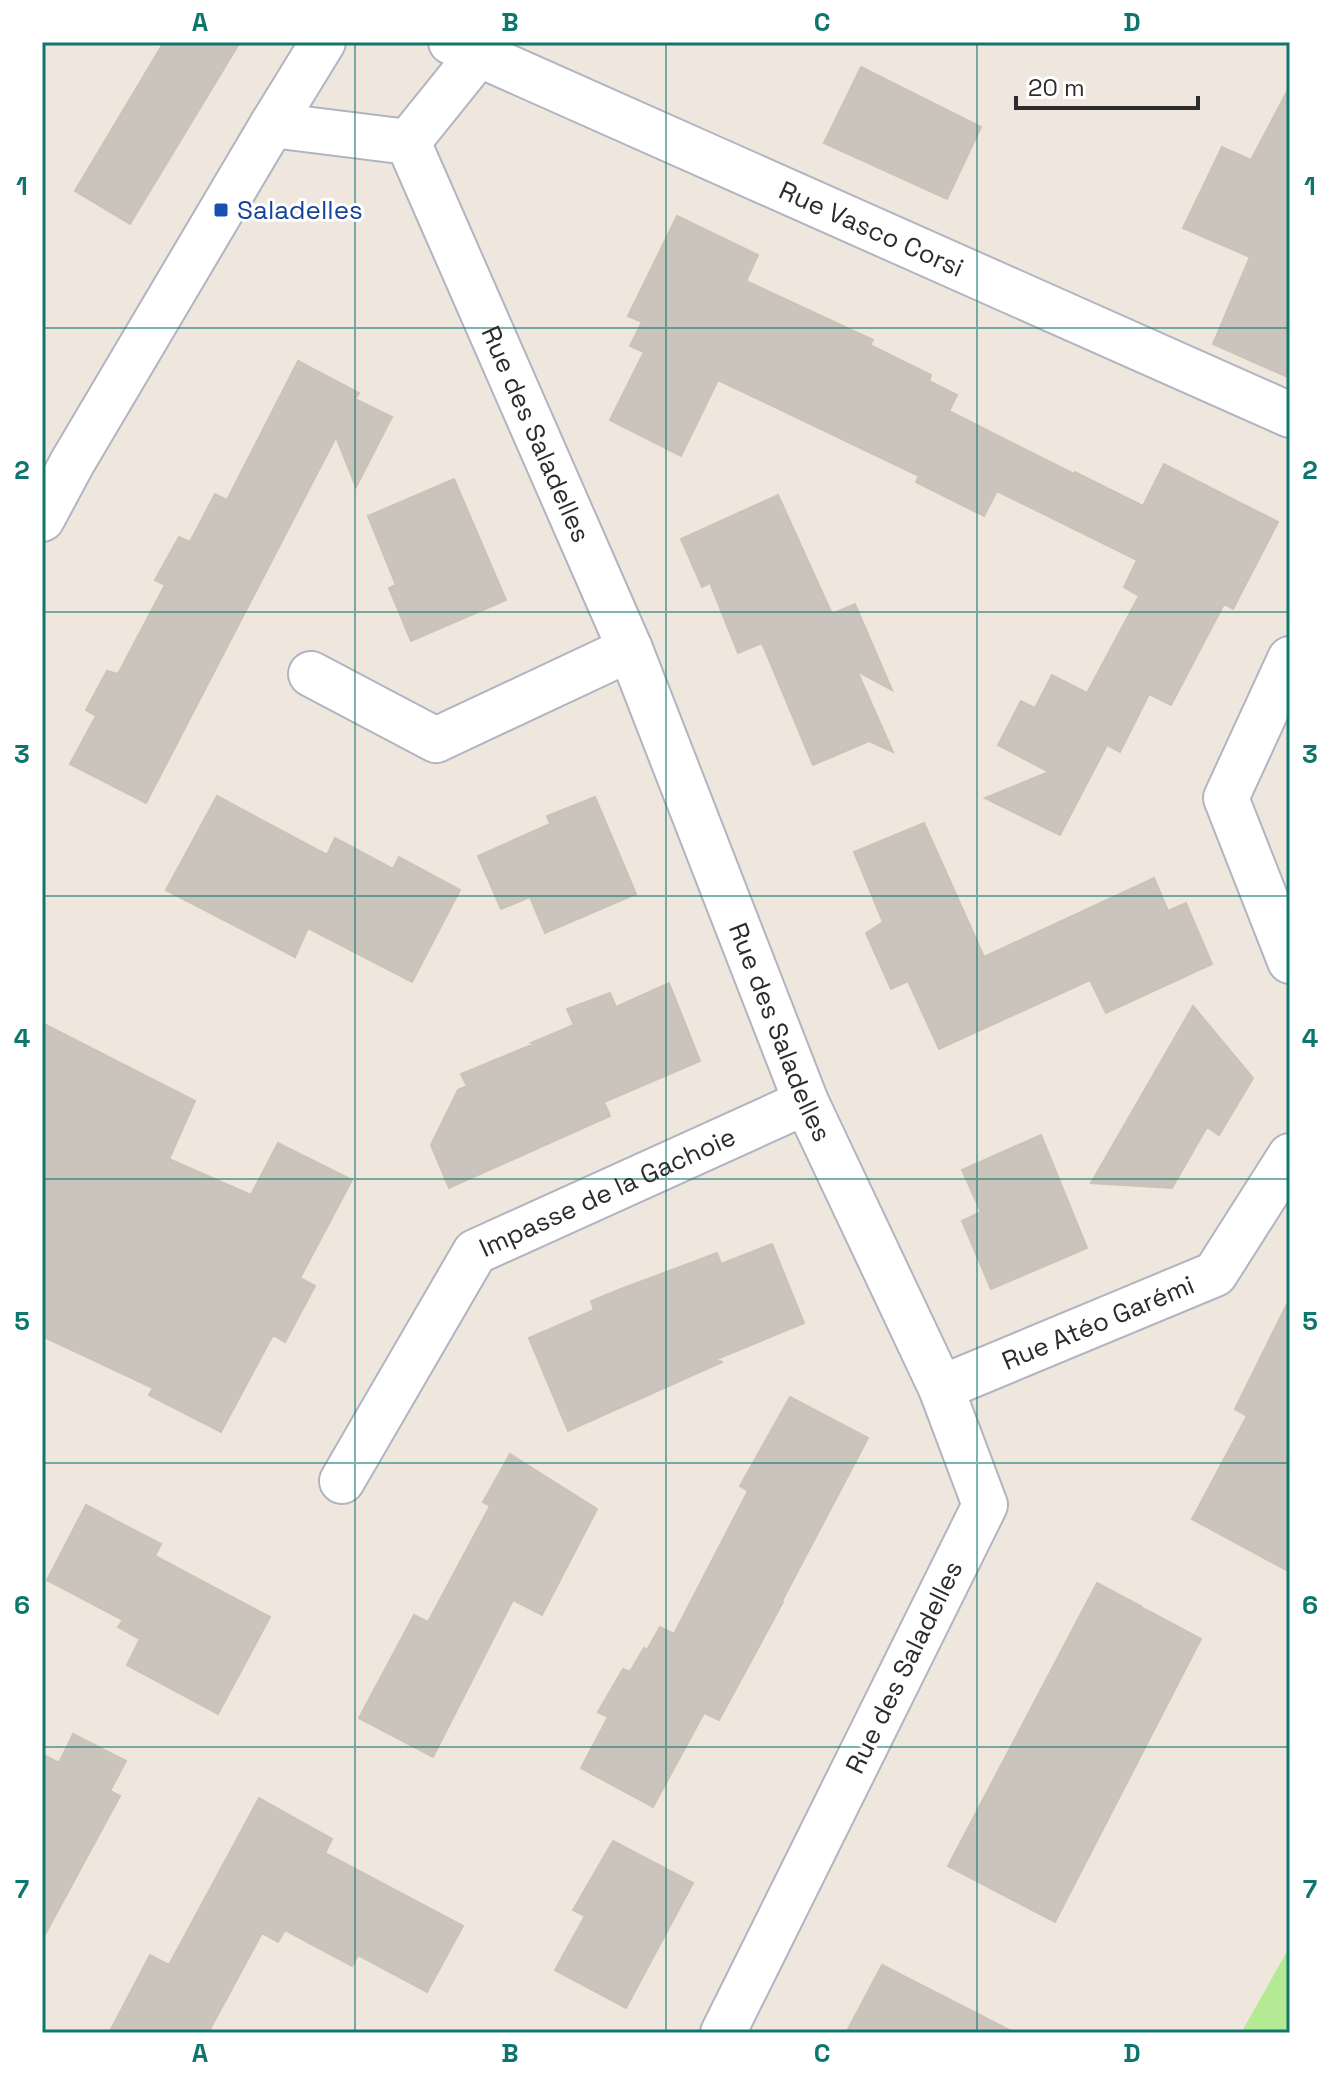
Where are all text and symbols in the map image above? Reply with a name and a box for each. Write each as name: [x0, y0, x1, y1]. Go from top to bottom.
text: A: [192, 5, 209, 39]
text: B: [501, 5, 519, 39]
text: C: [814, 5, 830, 39]
text: D: [1123, 5, 1141, 39]
scale bar: [1016, 60, 1198, 110]
text: 20 m: [1028, 72, 1085, 103]
text: 1: [16, 169, 28, 203]
text: 1: [1304, 169, 1316, 203]
street label: Rue Vasco Corsi: [774, 173, 969, 285]
place label: Saladelles: [237, 193, 363, 227]
marker: Saladelles: [212, 201, 230, 219]
street label: Rue des Saladelles: [474, 321, 598, 548]
text: 2: [14, 453, 30, 487]
text: 2: [1302, 453, 1318, 487]
text: 3: [14, 737, 30, 771]
text: 3: [1302, 737, 1318, 771]
street label: Rue des Saladelles: [721, 918, 839, 1147]
text: 4: [14, 1021, 30, 1055]
text: 4: [1302, 1021, 1318, 1055]
street label: Impasse de la Gachoie: [474, 1119, 741, 1265]
street label: Rue Atéo Garémi: [997, 1268, 1199, 1378]
text: 5: [14, 1304, 30, 1338]
text: 5: [1302, 1304, 1318, 1338]
street label: Rue des Saladelles: [838, 1555, 970, 1779]
text: 6: [14, 1588, 30, 1622]
text: 6: [1302, 1588, 1318, 1622]
text: 7: [15, 1872, 29, 1906]
text: 7: [1303, 1872, 1317, 1906]
text: A: [192, 2036, 209, 2070]
text: B: [501, 2036, 519, 2070]
text: C: [814, 2036, 830, 2070]
text: D: [1123, 2036, 1141, 2070]

